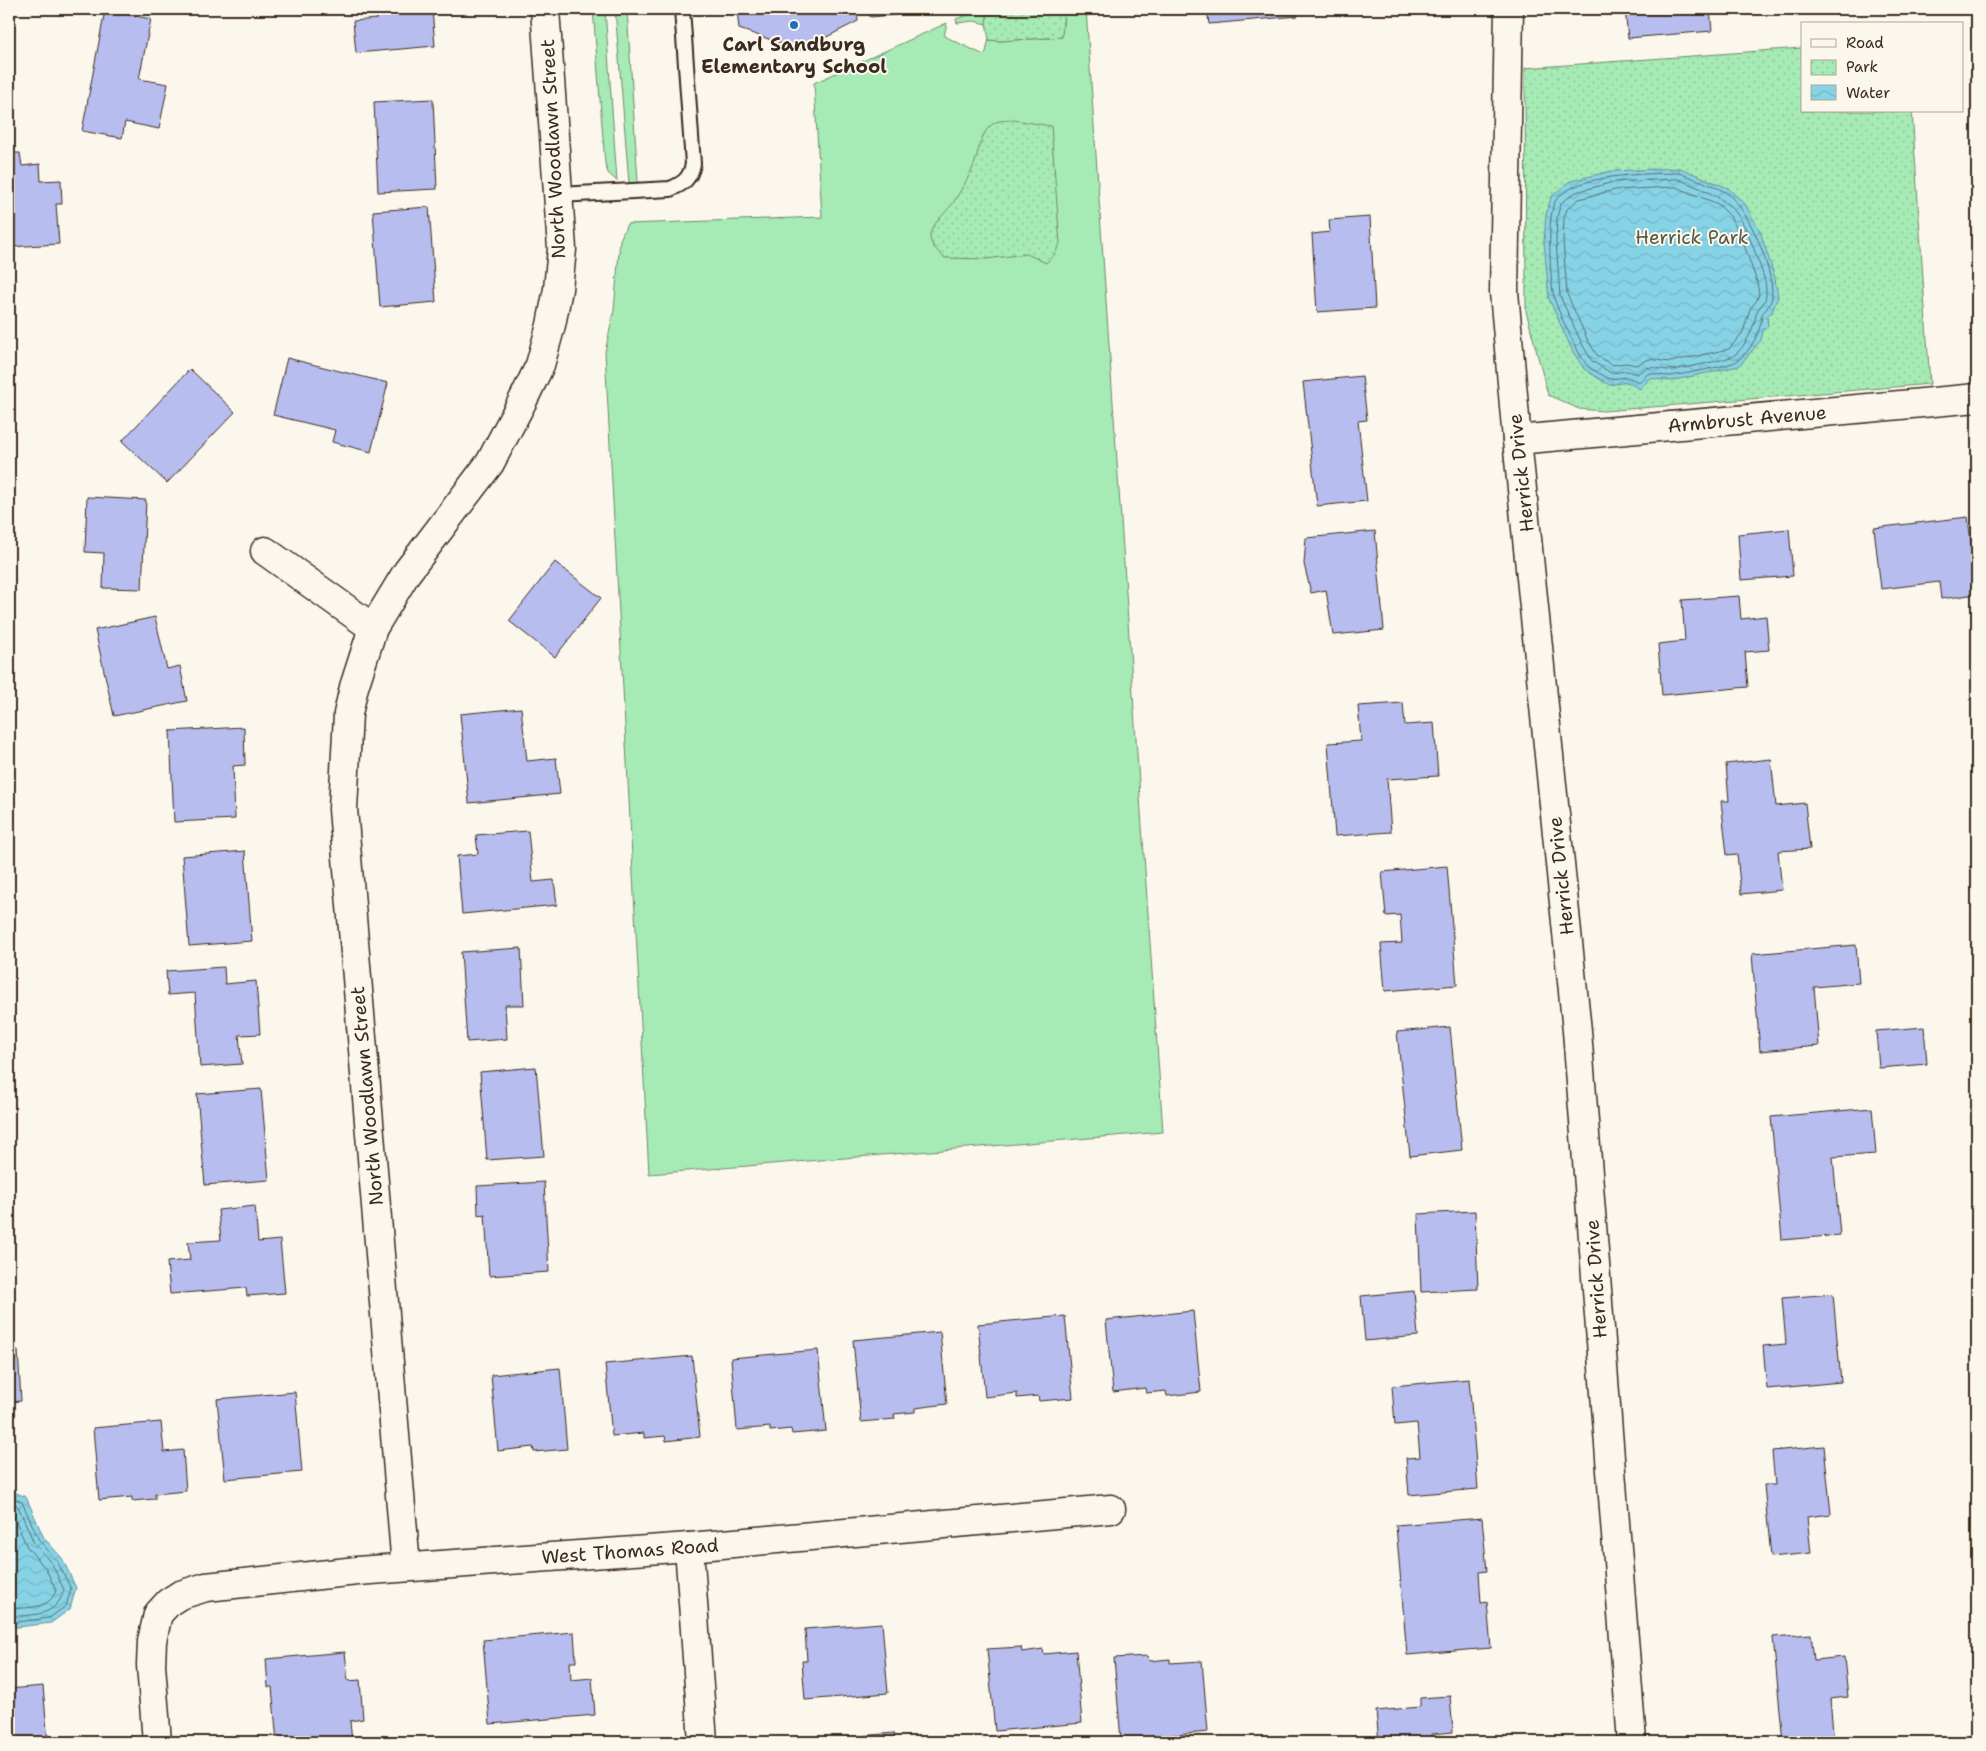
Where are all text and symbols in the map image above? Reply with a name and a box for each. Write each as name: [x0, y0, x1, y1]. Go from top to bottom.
marker: Carl Sandburg Elementary School: [788, 19, 800, 31]
legend: [1801, 22, 1964, 112]
place label: Carl Sandburg Elementary School: [701, 32, 887, 79]
text: Road: [1846, 33, 1884, 53]
street label: North Woodlawn Street: [535, 38, 571, 260]
text: Park: [1846, 57, 1878, 77]
text: Water: [1846, 83, 1890, 103]
park label: Herrick Park: [1635, 225, 1749, 250]
street label: Armbrust Avenue: [1667, 400, 1827, 438]
street label: Herrick Drive: [1502, 412, 1540, 534]
street label: Herrick Drive: [1542, 815, 1580, 937]
street label: North Woodlawn Street: [345, 985, 389, 1207]
street label: Herrick Drive: [1579, 1219, 1613, 1339]
street label: West Thomas Road: [541, 1532, 719, 1570]

